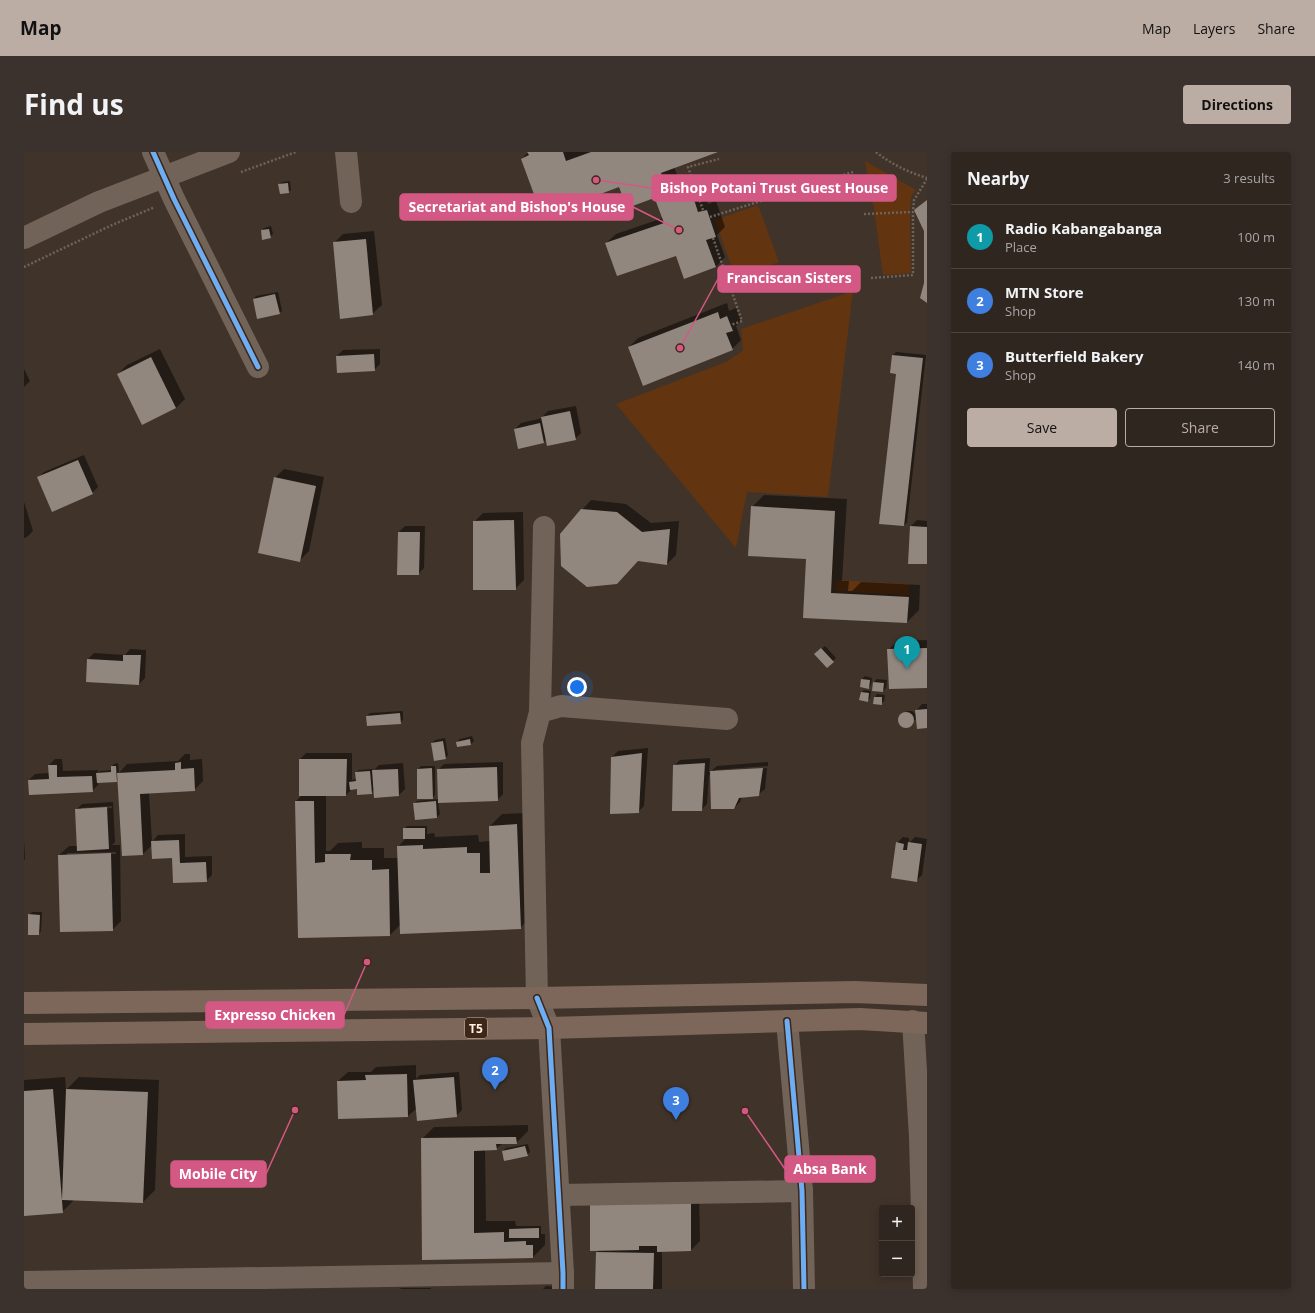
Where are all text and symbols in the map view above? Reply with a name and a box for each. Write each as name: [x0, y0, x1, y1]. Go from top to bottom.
text: Map: [20, 15, 61, 41]
text: Map: [1142, 19, 1171, 38]
text: Layers: [1193, 19, 1235, 38]
text: Share: [1257, 19, 1295, 38]
text: Find us: [24, 85, 124, 123]
button: Directions: [1183, 85, 1291, 124]
text: Nearby: [967, 167, 1029, 190]
text: 3 results: [1223, 169, 1275, 187]
callout: Bishop Potani Trust Guest House: [652, 175, 896, 201]
text: Bishop Potani Trust Guest House: [660, 178, 888, 197]
callout: Secretariat and Bishop's House: [400, 194, 633, 220]
text: Secretariat and Bishop's House: [409, 197, 625, 216]
text: Radio Kabangabanga: [1005, 218, 1162, 238]
text: 1: [976, 228, 984, 246]
text: 100 m: [1237, 228, 1275, 246]
text: Place: [1005, 238, 1037, 256]
callout: Franciscan Sisters: [718, 266, 860, 292]
text: Franciscan Sisters: [726, 268, 852, 287]
text: MTN Store: [1005, 282, 1084, 302]
text: 2: [976, 292, 984, 310]
text: 130 m: [1237, 292, 1275, 310]
text: Shop: [1005, 302, 1036, 320]
text: Butterfield Bakery: [1005, 346, 1144, 366]
text: 3: [976, 356, 984, 374]
text: 140 m: [1237, 356, 1275, 374]
text: Shop: [1005, 366, 1036, 384]
button: Save: [967, 408, 1117, 447]
button: Share: [1125, 408, 1275, 447]
pin: 1: [894, 636, 920, 669]
your location: [567, 677, 587, 697]
callout: Expresso Chicken: [206, 1002, 344, 1028]
text: Expresso Chicken: [214, 1005, 336, 1024]
road number: T5: [465, 1018, 487, 1038]
pin: 2: [482, 1057, 508, 1090]
pin: 3: [663, 1087, 689, 1120]
callout: Absa Bank: [785, 1156, 875, 1182]
text: Absa Bank: [793, 1159, 867, 1178]
callout: Mobile City: [171, 1161, 266, 1187]
text: Mobile City: [179, 1164, 257, 1183]
map controls: [879, 1205, 915, 1277]
button: +: [879, 1205, 915, 1241]
button: −: [879, 1241, 915, 1277]

